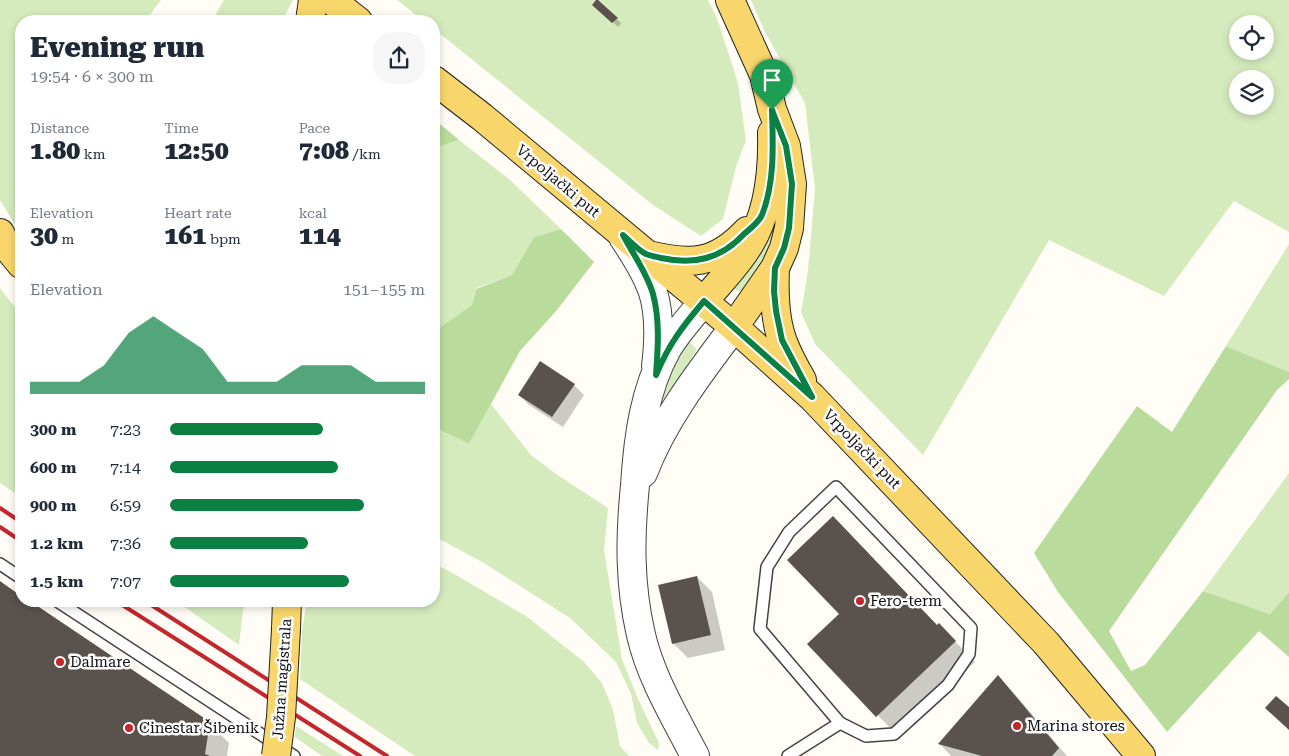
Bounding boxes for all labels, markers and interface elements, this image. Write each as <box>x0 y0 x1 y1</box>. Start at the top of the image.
map controls <box>1229 15 1274 115</box>
button: locate <box>1229 15 1274 60</box>
text: Evening run <box>30 31 204 64</box>
button: share <box>373 32 425 84</box>
pin <box>751 59 793 110</box>
icon: arrive <box>758 66 786 94</box>
text: 19:54 · 6 × 300 m <box>30 67 154 86</box>
button: layers <box>1229 70 1274 115</box>
text: Distance <box>30 120 89 136</box>
text: Time <box>164 120 199 136</box>
text: Pace <box>299 120 330 136</box>
text: 1.80 <box>30 136 80 165</box>
text: 12:50 <box>164 136 229 165</box>
text: 7:08 <box>299 136 349 165</box>
street label: Vrpoljački put <box>513 141 604 221</box>
text: km <box>80 146 106 162</box>
text: /km <box>349 146 381 162</box>
text: Elevation <box>30 205 93 221</box>
text: Heart rate <box>164 205 232 221</box>
text: kcal <box>299 205 327 221</box>
text: 30 <box>30 221 58 250</box>
text: 161 <box>164 221 206 250</box>
text: 114 <box>299 221 341 250</box>
text: m <box>58 231 74 247</box>
text: bpm <box>206 231 241 247</box>
text: Elevation <box>30 280 103 299</box>
text: 151–155 m <box>343 280 425 299</box>
street label: Vrpoljački put <box>820 406 905 493</box>
text: 300 m <box>30 420 76 439</box>
text: 7:23 <box>110 420 141 439</box>
text: 600 m <box>30 458 76 477</box>
text: 7:14 <box>110 458 141 477</box>
text: 900 m <box>30 496 76 515</box>
text: 6:59 <box>110 496 141 515</box>
text: 1.2 km <box>30 534 83 553</box>
text: 7:36 <box>110 534 141 553</box>
text: 1.5 km <box>30 572 83 591</box>
text: 7:07 <box>110 572 141 591</box>
place label: Fero-term <box>870 592 942 610</box>
marker: Fero-term <box>854 595 866 607</box>
street label: Južna magistrala <box>269 618 295 740</box>
place label: Dalmare <box>70 653 130 671</box>
marker: Dalmare <box>54 656 66 668</box>
place label: Marina stores <box>1027 717 1125 735</box>
place label: Cinestar Šibenik <box>139 719 260 737</box>
marker: Marina stores <box>1011 720 1023 732</box>
marker: Cinestar Šibenik <box>123 722 135 734</box>

